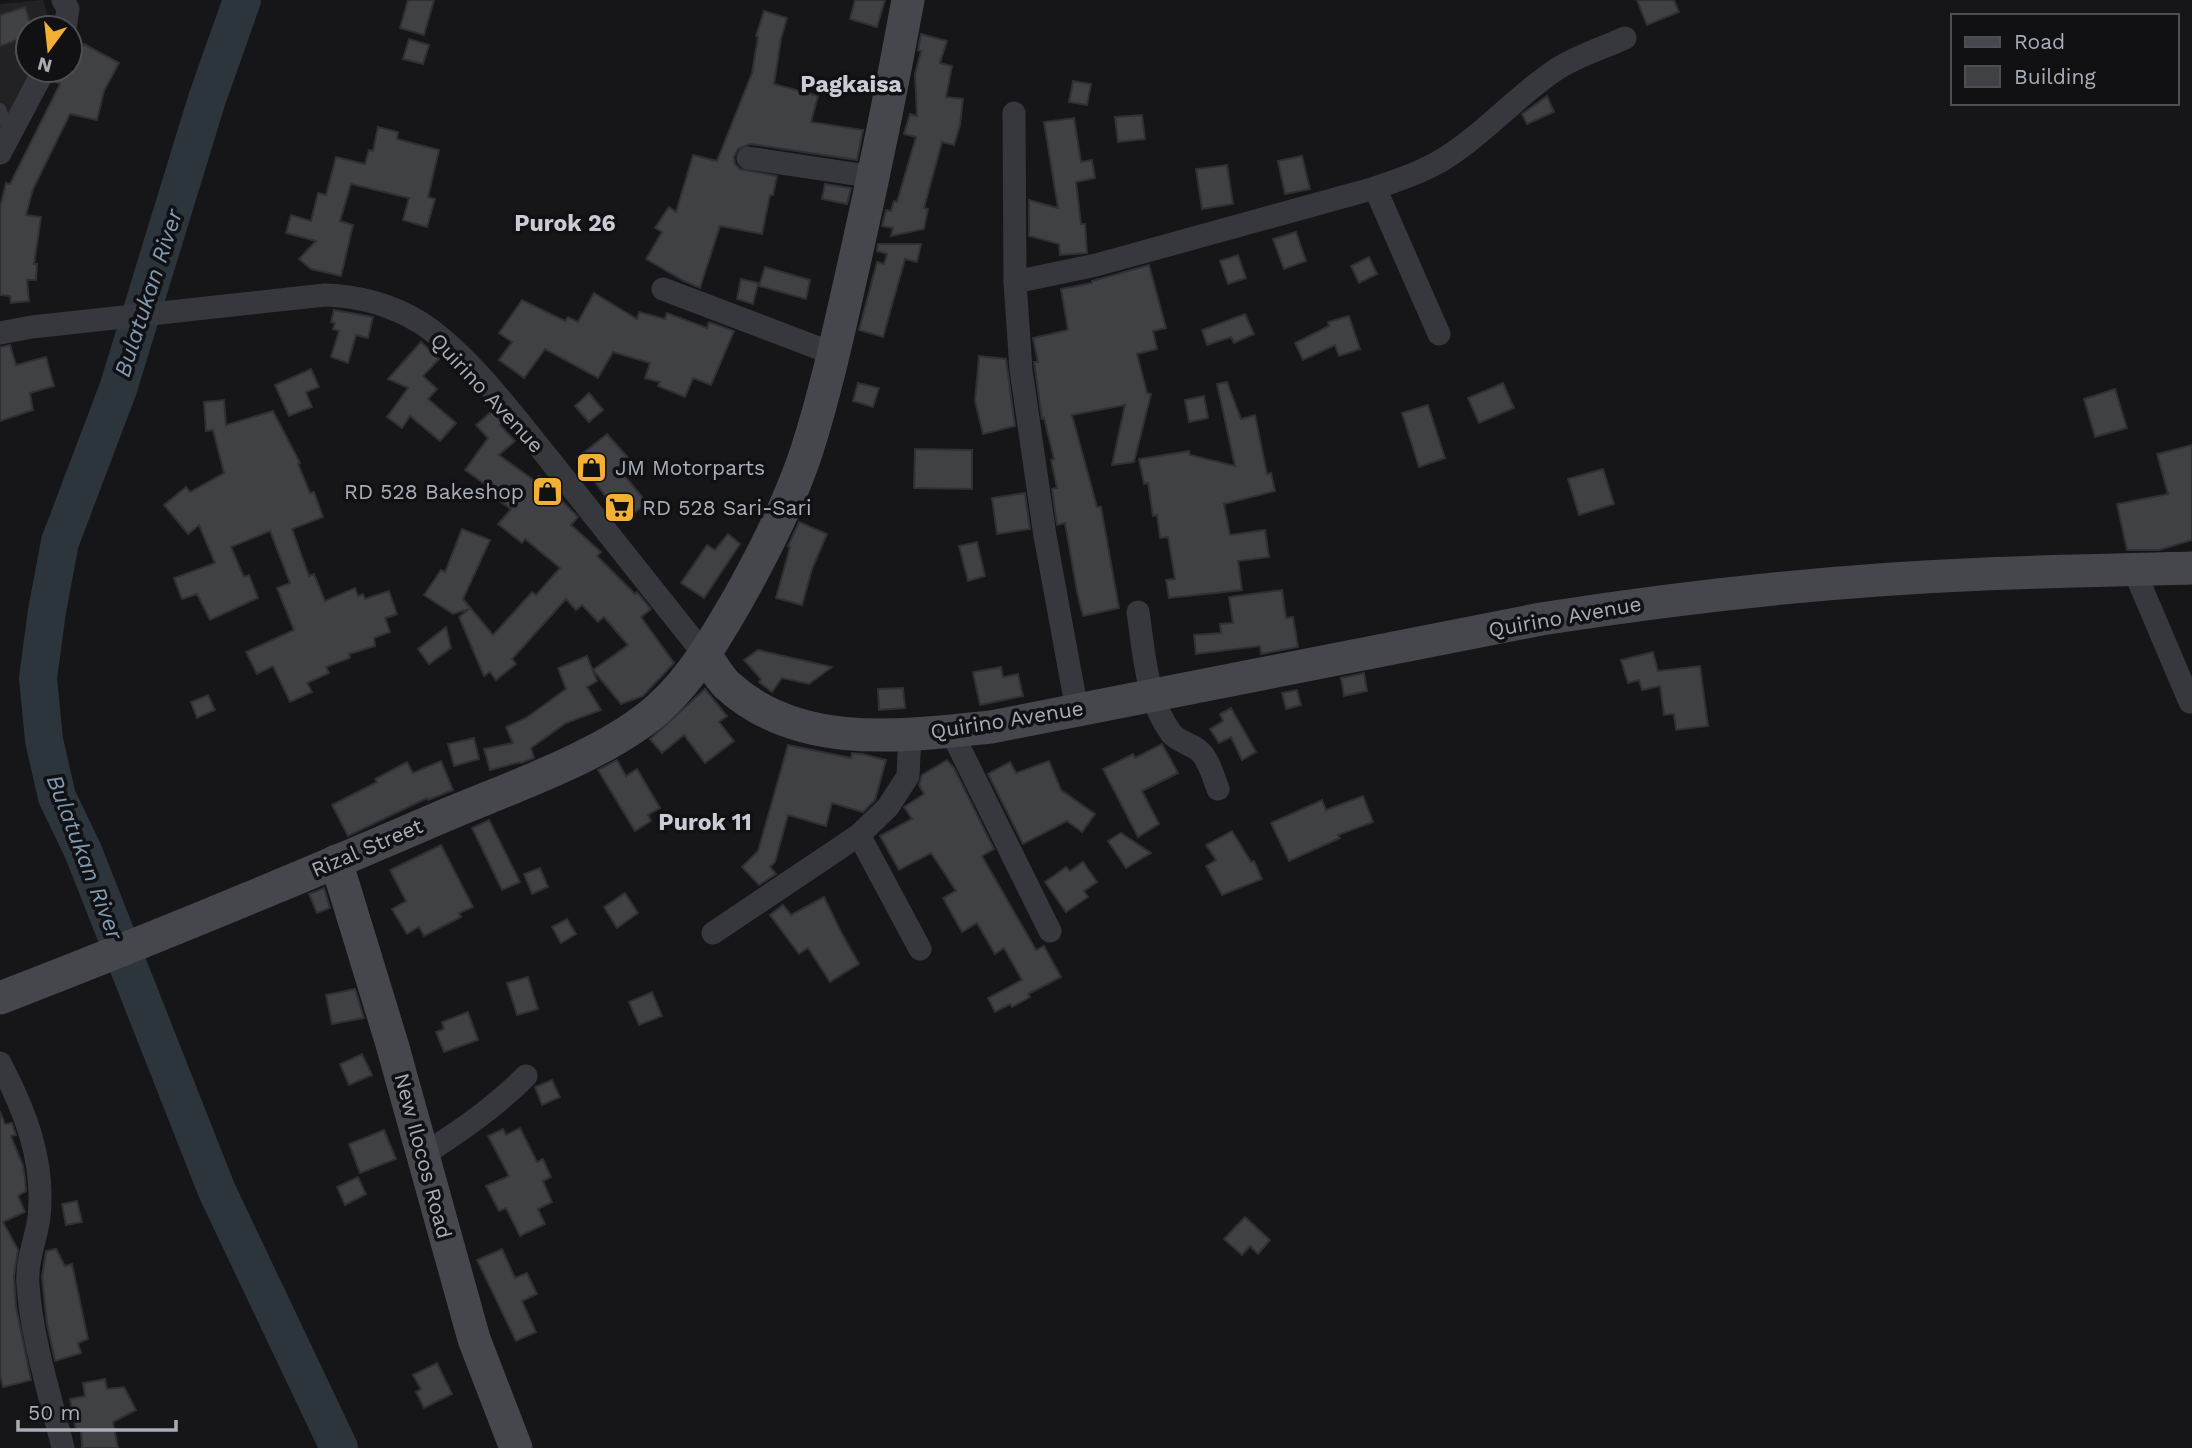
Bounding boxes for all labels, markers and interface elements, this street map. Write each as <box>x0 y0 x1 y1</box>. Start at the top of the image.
north arrow <box>14 14 84 84</box>
legend <box>1951 14 2178 105</box>
text: Road <box>2014 29 2065 54</box>
text: N <box>35 52 55 78</box>
text: Building <box>2014 64 2096 89</box>
district label: Pagkaisa <box>800 71 902 98</box>
water label: Bulatukan River <box>109 205 189 380</box>
district label: Purok 26 <box>514 210 616 237</box>
street label: Quirino Avenue <box>426 328 549 458</box>
shop icon: JM Motorparts <box>575 451 609 485</box>
place label: JM Motorparts <box>615 455 765 480</box>
shop icon: RD 528 Bakeshop <box>530 475 564 509</box>
place label: RD 528 Bakeshop <box>344 479 524 504</box>
supermarket icon: RD 528 Sari-Sari <box>602 491 636 525</box>
place label: RD 528 Sari-Sari <box>642 495 812 520</box>
street label: Quirino Avenue <box>1487 591 1643 642</box>
street label: Quirino Avenue <box>929 695 1085 744</box>
water label: Bulatukan River <box>41 771 129 944</box>
district label: Purok 11 <box>658 809 752 836</box>
street label: Rizal Street <box>307 813 426 882</box>
street label: New Ilocos Road <box>389 1070 458 1241</box>
scale bar <box>18 1388 175 1432</box>
text: 50 m <box>28 1400 80 1425</box>

